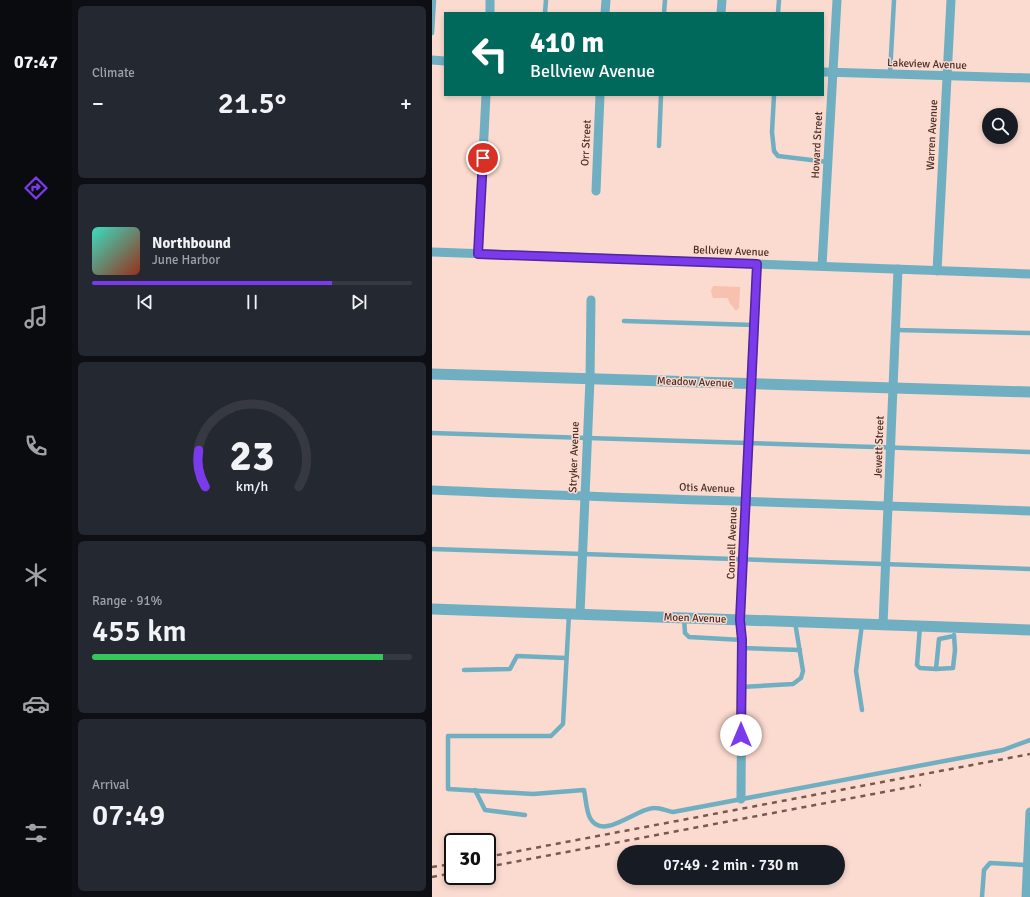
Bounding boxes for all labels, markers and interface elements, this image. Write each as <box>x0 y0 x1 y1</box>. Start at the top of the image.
text: 410 m <box>530 26 604 60</box>
icon: left <box>464 28 516 80</box>
text: 07:47 <box>14 51 58 73</box>
street label: Lakeview Avenue <box>887 56 967 72</box>
text: Bellview Avenue <box>530 60 655 82</box>
text: Climate <box>92 65 135 81</box>
text: 21.5° <box>218 85 286 122</box>
text: − <box>92 90 104 117</box>
text: + <box>400 90 412 117</box>
street label: Warren Avenue <box>924 99 940 171</box>
map controls <box>982 108 1018 144</box>
button: search <box>982 108 1018 144</box>
street label: Howard Street <box>809 111 825 179</box>
street label: Orr Street <box>578 119 594 167</box>
pin <box>466 141 500 175</box>
icon: arrive <box>472 147 494 169</box>
icon: directions <box>22 174 50 202</box>
text: Northbound <box>152 234 231 252</box>
street label: Bellview Avenue <box>693 243 769 259</box>
text: June Harbor <box>152 252 220 268</box>
icon: previous <box>134 291 156 313</box>
icon: pause <box>241 291 263 313</box>
icon: next <box>348 291 370 313</box>
icon: music <box>22 303 50 331</box>
street label: Meadow Avenue <box>657 374 733 390</box>
street label: Jewett Street <box>871 415 887 478</box>
street label: Stryker Avenue <box>566 421 582 493</box>
text: 23 <box>230 430 274 481</box>
icon: phone <box>22 432 50 460</box>
text: km/h <box>236 477 268 494</box>
street label: Otis Avenue <box>679 481 735 495</box>
street label: Connell Avenue <box>724 506 740 580</box>
icon: climate <box>22 561 50 589</box>
text: Range · 91% <box>92 593 162 609</box>
street label: Moen Avenue <box>663 610 727 626</box>
text: 455 km <box>92 613 187 650</box>
icon: car <box>22 690 50 718</box>
position arrow <box>720 714 762 756</box>
text: Arrival <box>92 777 129 793</box>
text: 07:49 <box>92 797 165 834</box>
icon: filters <box>22 819 50 847</box>
speed limit sign: 30 <box>444 833 496 885</box>
text: 07:49 · 2 min · 730 m <box>664 856 798 874</box>

